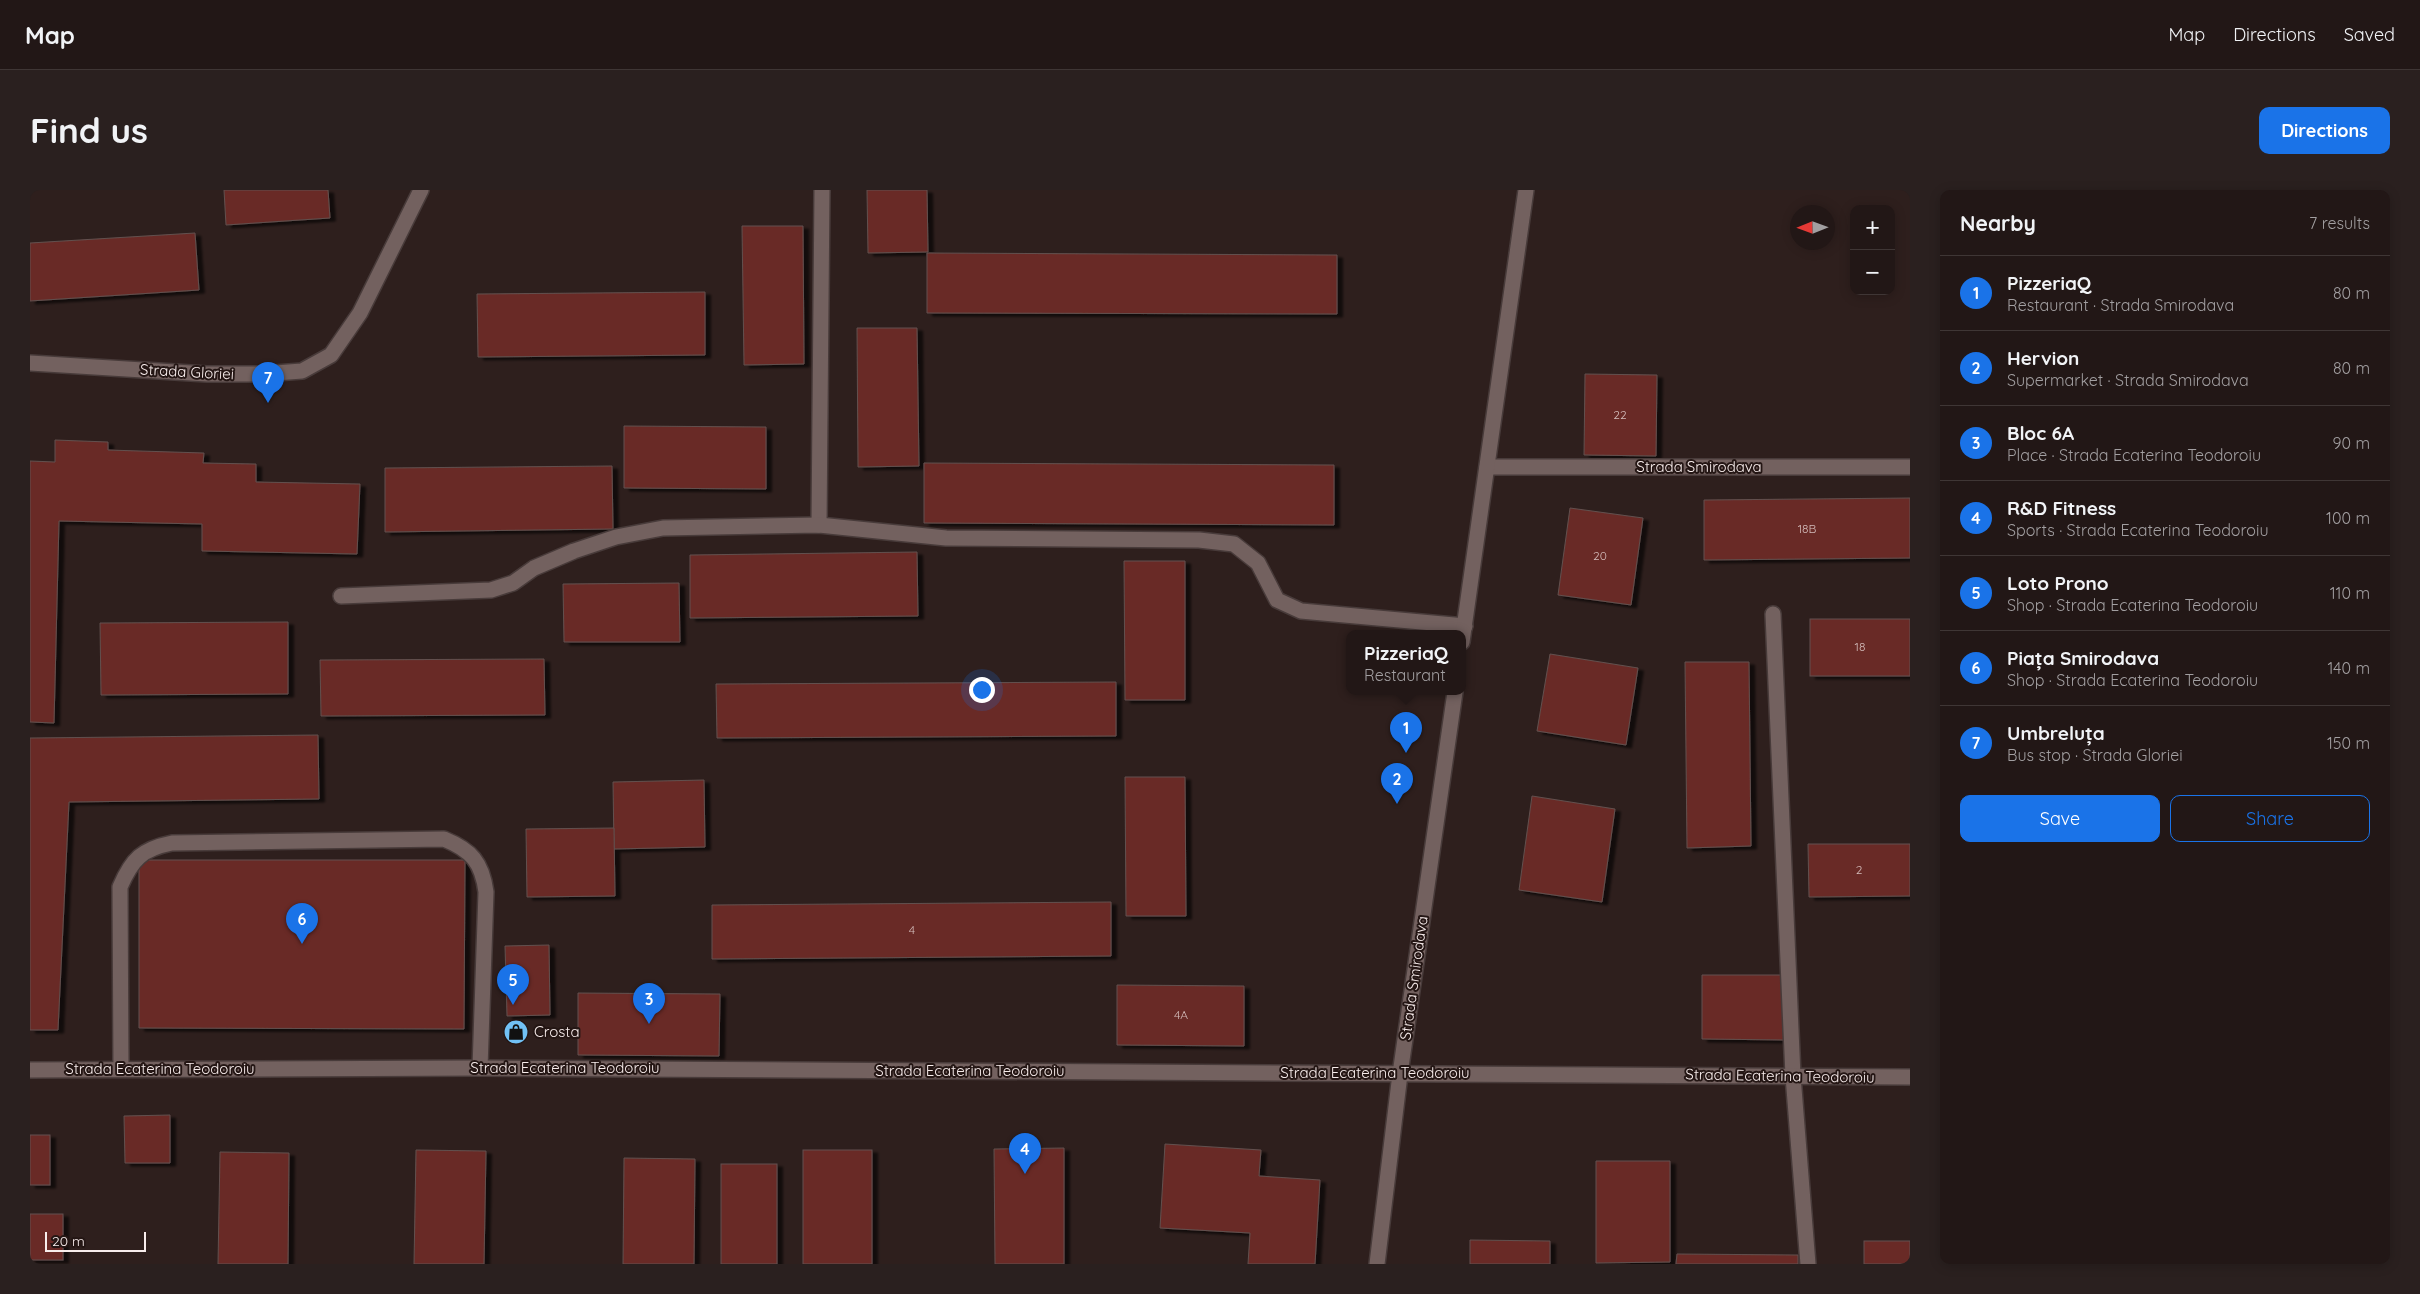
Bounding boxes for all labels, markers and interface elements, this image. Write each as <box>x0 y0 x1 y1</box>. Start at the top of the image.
text: Map <box>25 20 75 50</box>
text: Map <box>2168 23 2205 46</box>
text: Directions <box>2233 23 2316 46</box>
text: Saved <box>2344 23 2395 46</box>
button: Directions <box>2259 107 2390 154</box>
text: Find us <box>30 108 148 152</box>
north arrow <box>1790 205 1835 250</box>
map controls <box>1850 205 1895 295</box>
button: + <box>1850 205 1895 250</box>
text: Nearby <box>1960 210 2036 236</box>
text: 7 results <box>2309 213 2370 233</box>
button: − <box>1850 250 1895 295</box>
text: PizzeriaQ <box>2007 271 2091 295</box>
text: 1 <box>1973 283 1979 303</box>
text: 80 m <box>2333 283 2370 303</box>
text: Restaurant · Strada Smirodava <box>2007 295 2234 315</box>
text: Hervion <box>2007 346 2079 370</box>
text: 2 <box>1971 358 1981 378</box>
text: 80 m <box>2333 358 2370 378</box>
street label: Strada Gloriei <box>140 360 234 383</box>
pin: 7 <box>252 362 284 403</box>
text: Supermarket · Strada Smirodava <box>2007 370 2249 390</box>
house number: 22 <box>1613 407 1627 422</box>
text: Bloc 6A <box>2007 421 2074 445</box>
text: 3 <box>1972 433 1980 453</box>
text: 90 m <box>2333 433 2370 453</box>
text: Place · Strada Ecaterina Teodoroiu <box>2007 445 2261 465</box>
street label: Strada Smirodava <box>1636 457 1762 476</box>
text: R&D Fitness <box>2007 496 2116 520</box>
text: 4 <box>1971 508 1981 528</box>
text: 100 m <box>2326 508 2370 528</box>
text: Sports · Strada Ecaterina Teodoroiu <box>2007 520 2269 540</box>
house number: 18B <box>1798 521 1817 536</box>
house number: 20 <box>1593 548 1607 563</box>
text: Loto Prono <box>2007 571 2109 595</box>
text: 5 <box>1971 583 1981 603</box>
text: 110 m <box>2330 583 2370 603</box>
text: Shop · Strada Ecaterina Teodoroiu <box>2007 595 2258 615</box>
popup <box>1346 630 1466 695</box>
house number: 18 <box>1855 639 1865 654</box>
text: PizzeriaQ <box>1364 641 1448 665</box>
text: Piața Smirodava <box>2007 646 2159 670</box>
text: 6 <box>1972 658 1980 678</box>
text: 140 m <box>2327 658 2370 678</box>
text: Restaurant <box>1364 665 1446 685</box>
text: Shop · Strada Ecaterina Teodoroiu <box>2007 670 2258 690</box>
your location <box>969 677 995 703</box>
pin: 1 <box>1390 712 1422 753</box>
text: Umbreluța <box>2007 721 2105 745</box>
text: 7 <box>1972 733 1980 753</box>
text: 150 m <box>2327 733 2370 753</box>
text: Bus stop · Strada Gloriei <box>2007 745 2183 765</box>
pin: 2 <box>1381 763 1413 804</box>
button: Save <box>1960 795 2160 842</box>
button: Share <box>2170 795 2370 842</box>
house number: 2 <box>1856 862 1863 877</box>
pin: 6 <box>286 903 318 944</box>
street label: Strada Smirodava <box>1395 915 1432 1041</box>
house number: 4 <box>909 922 915 937</box>
pin: 5 <box>497 964 529 1005</box>
pin: 3 <box>633 983 665 1024</box>
house number: 4A <box>1174 1007 1188 1022</box>
shop icon: Crosta <box>503 1019 529 1045</box>
place label: Crosta <box>534 1022 580 1041</box>
street label: Strada Ecaterina Teodoroiu <box>470 1058 660 1077</box>
street label: Strada Ecaterina Teodoroiu <box>65 1059 255 1078</box>
street label: Strada Ecaterina Teodoroiu <box>875 1061 1065 1080</box>
street label: Strada Ecaterina Teodoroiu <box>1280 1063 1470 1082</box>
street label: Strada Ecaterina Teodoroiu <box>1685 1064 1875 1087</box>
pin: 4 <box>1009 1133 1041 1174</box>
scale bar <box>45 1229 146 1252</box>
text: 20 m <box>52 1232 85 1250</box>

